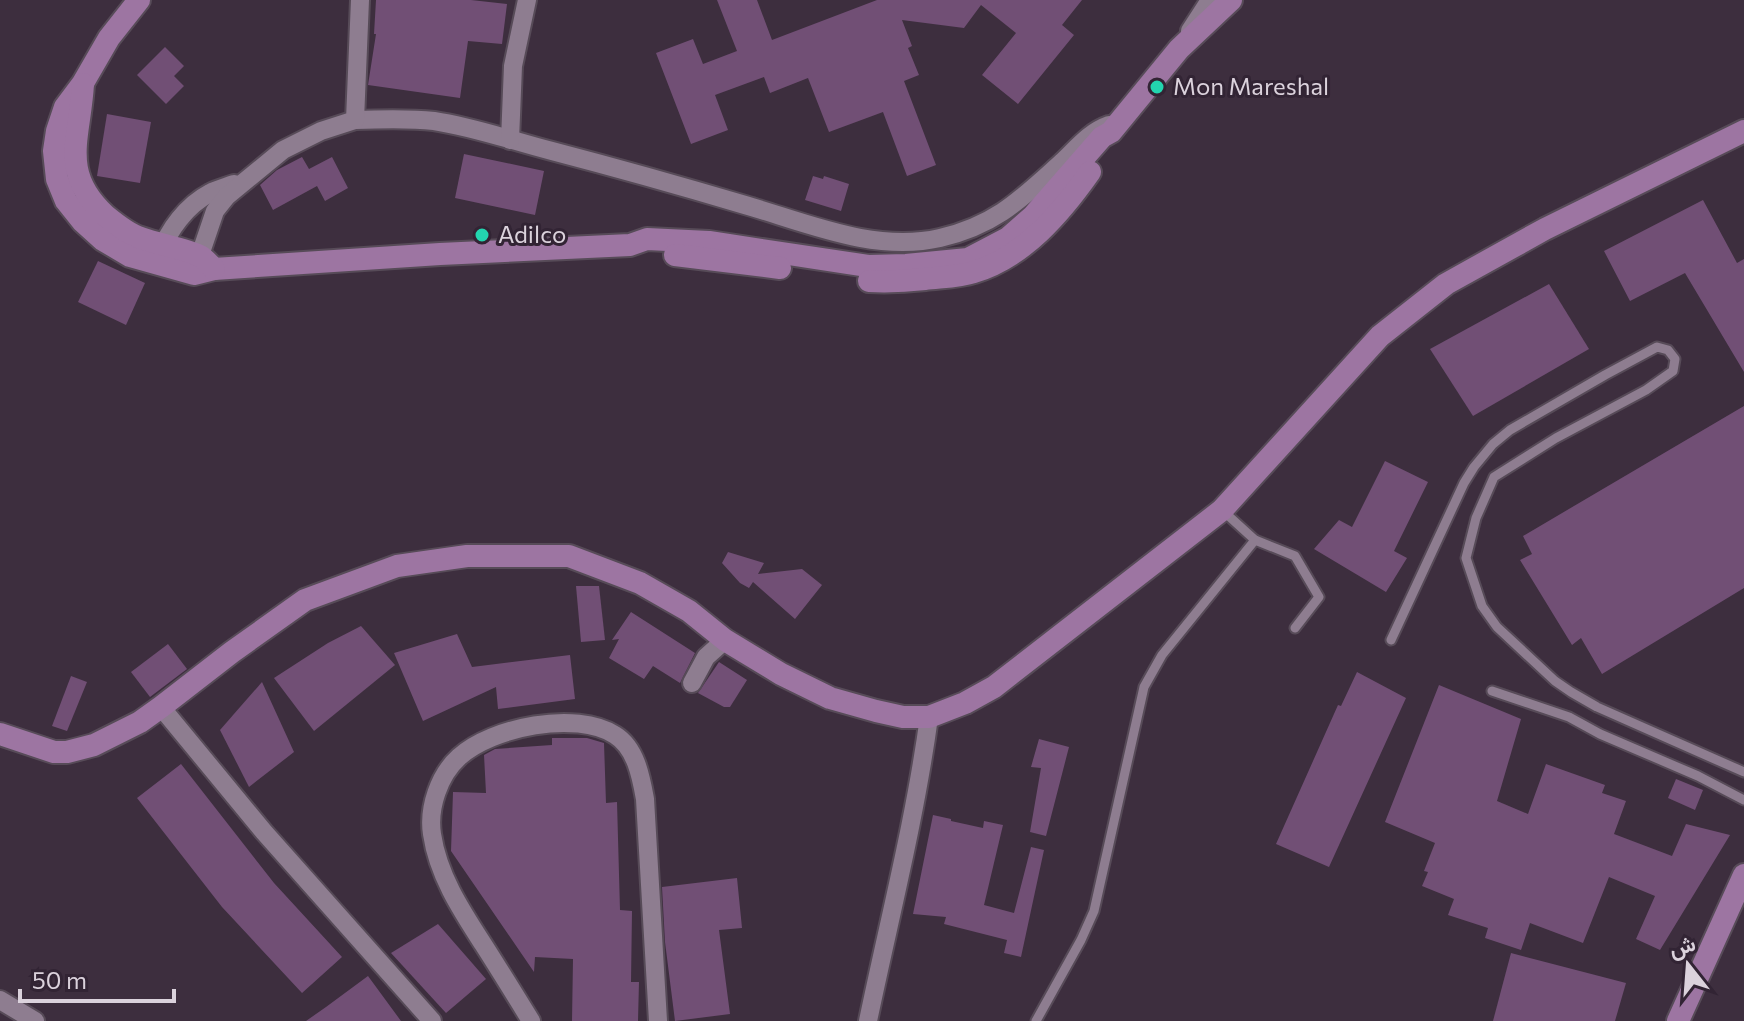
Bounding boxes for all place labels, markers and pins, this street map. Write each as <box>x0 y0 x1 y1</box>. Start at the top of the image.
place label: Mon Mareshal <box>1173 71 1329 100</box>
marker: Mon Mareshal <box>1148 78 1166 96</box>
place label: Adilco <box>498 219 566 248</box>
marker: Adilco <box>473 226 491 244</box>

